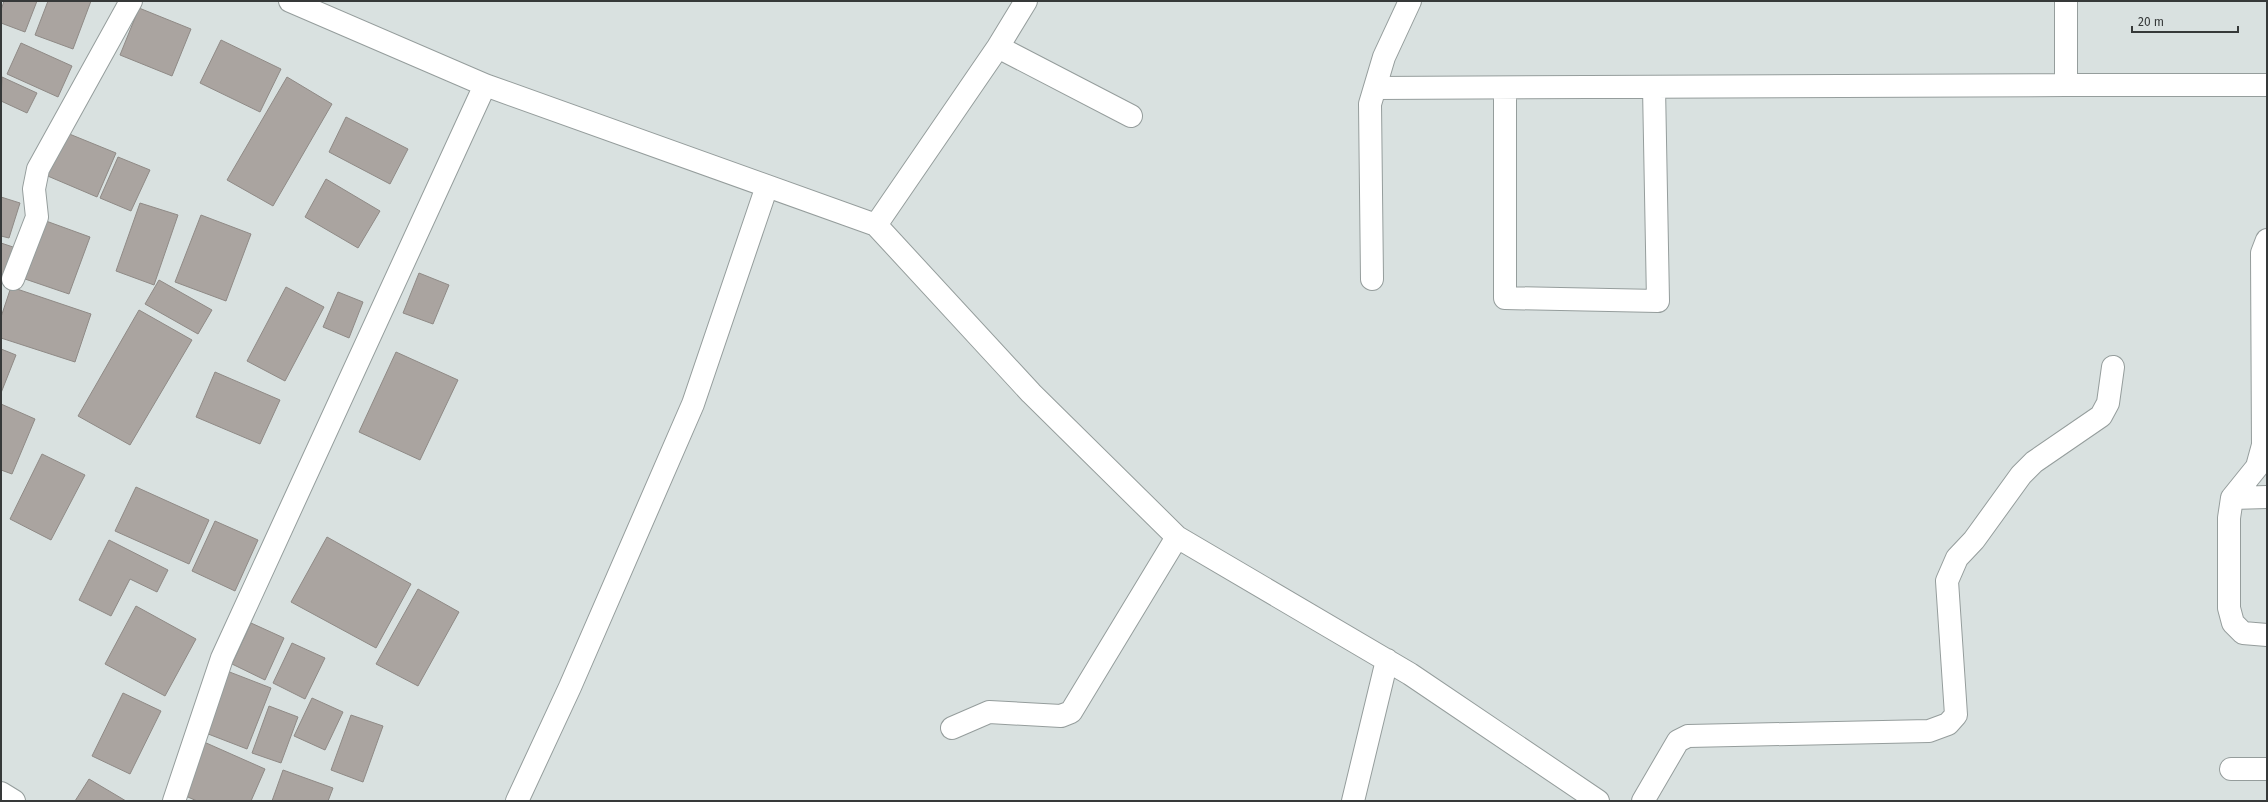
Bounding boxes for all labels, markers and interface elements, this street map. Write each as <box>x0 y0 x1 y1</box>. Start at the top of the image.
scale bar <box>2132 8 2238 34</box>
text: 20 m <box>2138 15 2164 29</box>

